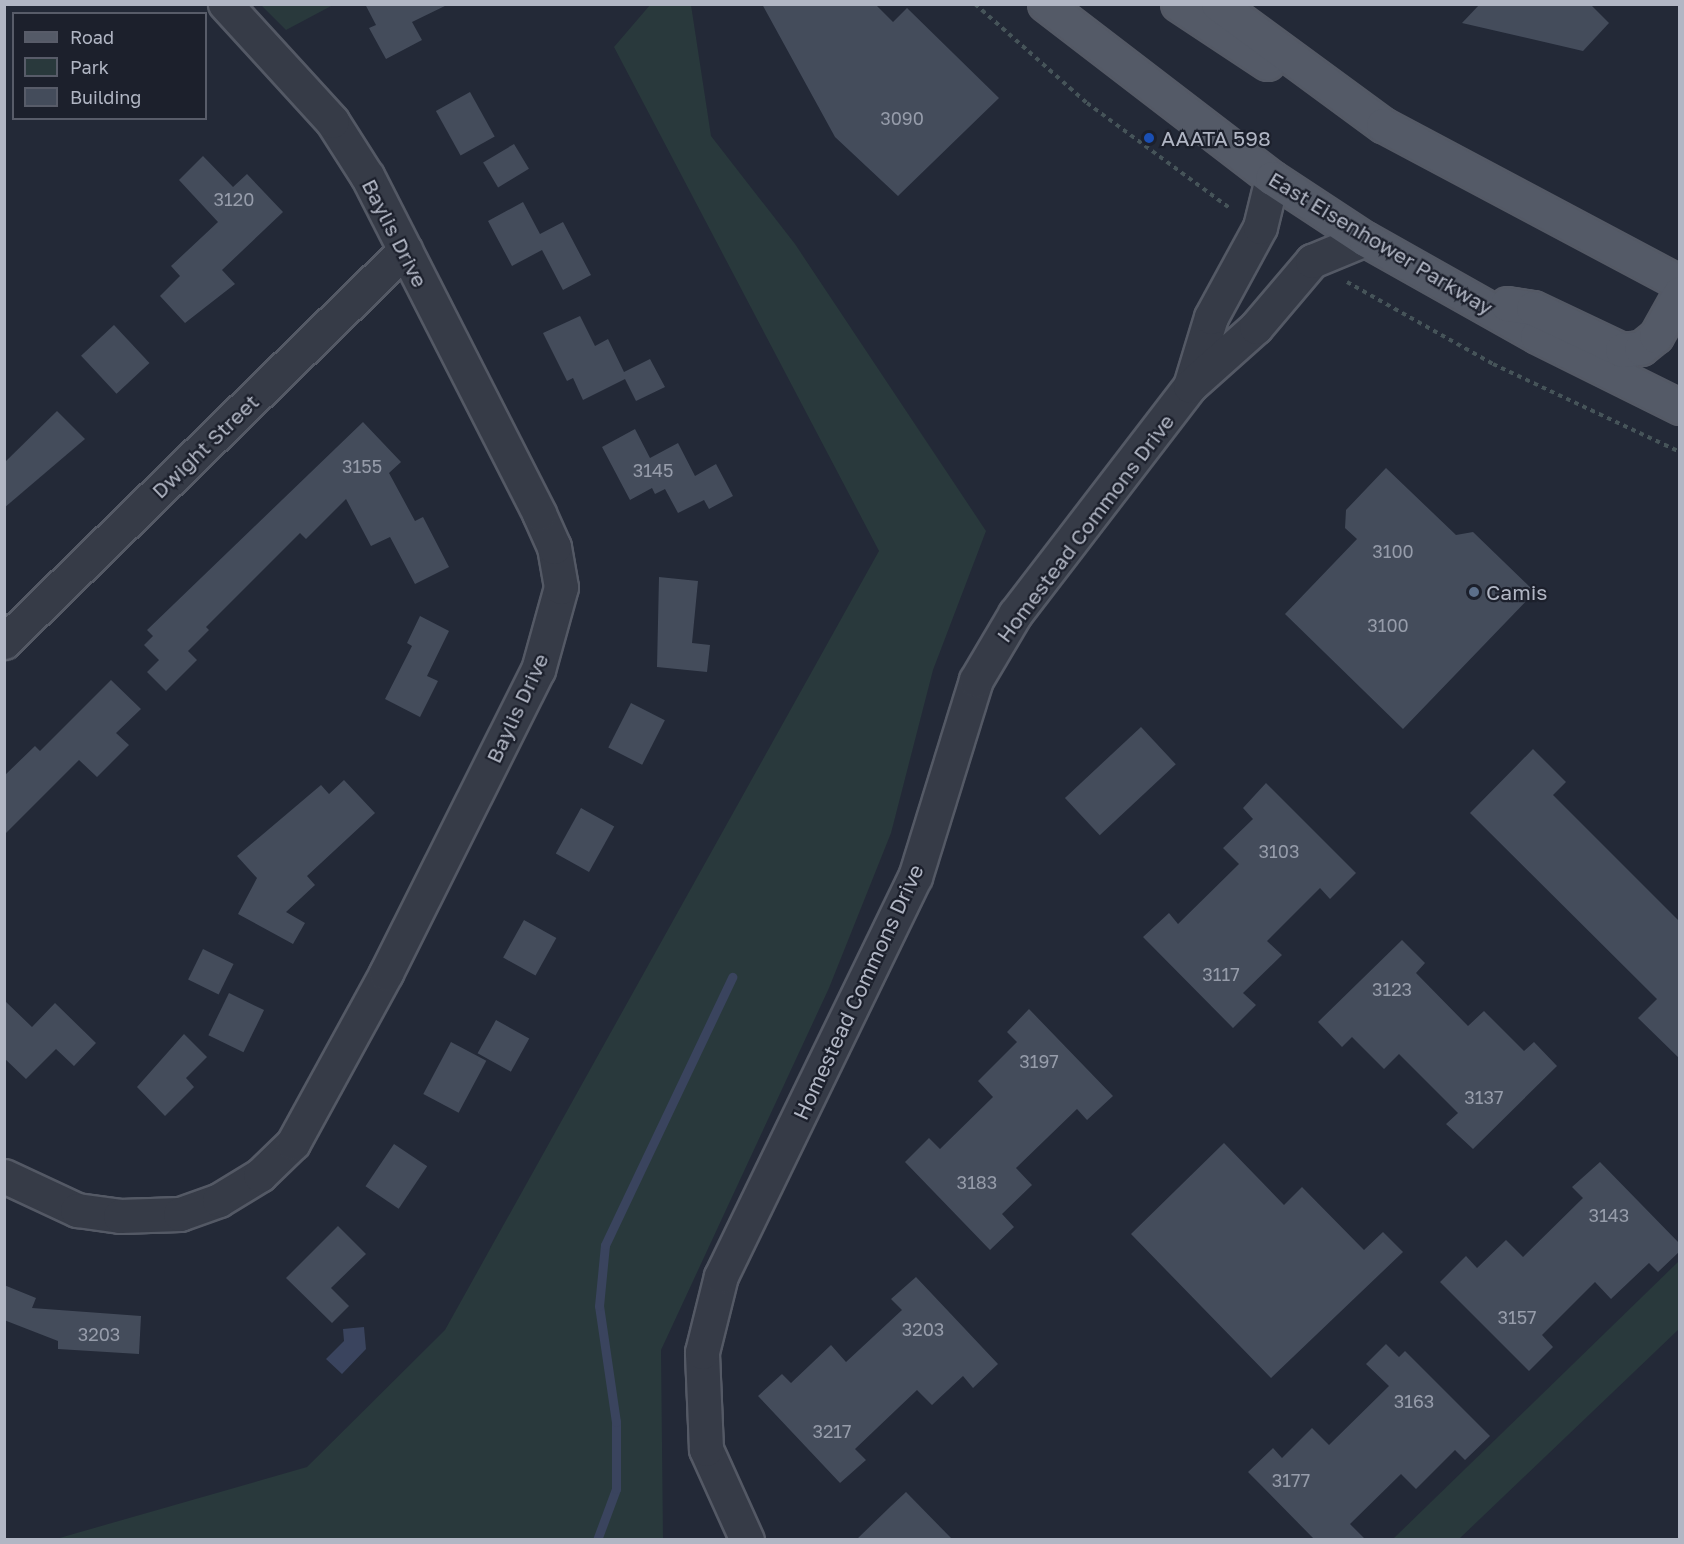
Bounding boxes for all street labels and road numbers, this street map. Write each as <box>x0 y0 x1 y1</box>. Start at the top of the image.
street label: East Eisenhower Parkway <box>1264 166 1498 320</box>
street label: Baylis Drive <box>357 175 433 291</box>
street label: Dwight Street <box>146 389 264 503</box>
street label: Homestead Commons Drive <box>991 409 1179 647</box>
street label: Baylis Drive <box>481 649 553 767</box>
street label: Homestead Commons Drive <box>788 860 928 1124</box>

